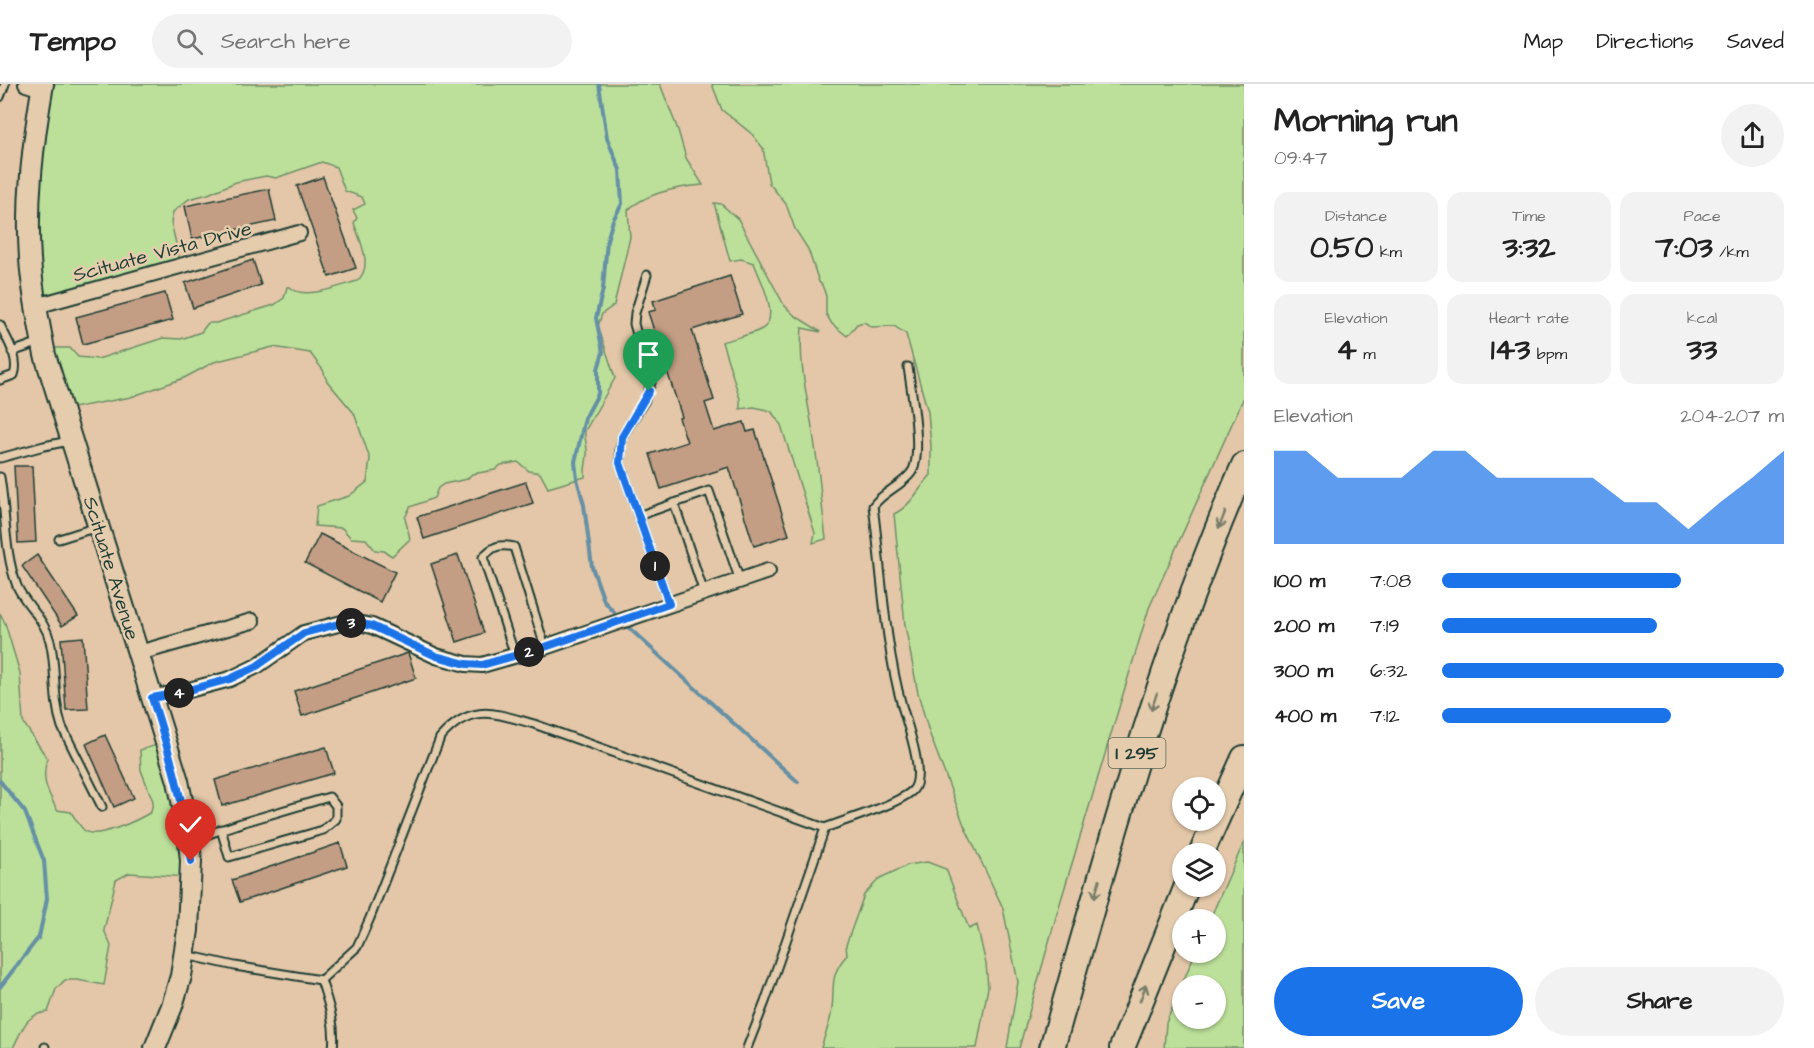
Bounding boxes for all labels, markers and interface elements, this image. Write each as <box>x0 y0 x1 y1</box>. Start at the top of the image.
search box <box>152 14 572 68</box>
text: Tempo <box>30 22 116 61</box>
icon: search <box>173 25 206 58</box>
text: Search here <box>221 26 351 57</box>
text: Map <box>1523 27 1563 56</box>
text: Directions <box>1596 27 1694 56</box>
text: Saved <box>1727 27 1784 56</box>
text: Morning run <box>1274 98 1458 144</box>
button: share <box>1721 104 1784 167</box>
text: 09:47 <box>1274 144 1327 172</box>
text: Distance <box>1325 205 1387 227</box>
text: Time <box>1512 205 1546 227</box>
text: Pace <box>1683 205 1721 227</box>
street label: Scituate Vista Drive <box>70 215 255 289</box>
text: 0.50 <box>1310 227 1373 269</box>
text: 3:32 <box>1503 227 1555 269</box>
text: 7:03 <box>1655 227 1713 269</box>
text: km <box>1373 241 1402 263</box>
text: /km <box>1713 241 1749 263</box>
text: Elevation <box>1325 307 1387 329</box>
text: Heart rate <box>1489 307 1569 329</box>
text: kcal <box>1687 307 1717 329</box>
pin <box>623 329 674 391</box>
text: 4 <box>1336 329 1357 371</box>
text: 143 <box>1491 329 1530 371</box>
text: 33 <box>1687 329 1717 371</box>
icon: arrive <box>632 338 665 371</box>
text: m <box>1357 343 1376 365</box>
text: bpm <box>1530 343 1567 365</box>
text: Elevation <box>1274 402 1353 430</box>
text: 204–207 m <box>1680 402 1784 430</box>
street label: Scituate Avenue <box>76 493 146 644</box>
one-way arrow <box>1216 510 1227 528</box>
pin: 1 <box>640 551 670 581</box>
text: 1 <box>654 555 656 577</box>
text: 100 m <box>1274 567 1325 595</box>
text: 7:08 <box>1370 567 1411 595</box>
pin: 3 <box>336 608 366 638</box>
text: 3 <box>347 612 355 634</box>
text: 200 m <box>1274 612 1334 640</box>
text: 7:19 <box>1370 612 1400 640</box>
pin: 2 <box>514 637 544 667</box>
text: 2 <box>524 641 534 663</box>
text: 300 m <box>1274 657 1333 685</box>
text: 6:32 <box>1370 657 1408 685</box>
pin: 4 <box>164 678 194 708</box>
text: 4 <box>174 682 184 704</box>
one-way arrow <box>1147 692 1158 711</box>
text: 400 m <box>1274 702 1336 730</box>
text: 7:12 <box>1370 702 1400 730</box>
road number: I 295 <box>1108 738 1166 768</box>
map controls <box>1172 777 1226 1029</box>
button: locate <box>1172 777 1226 831</box>
pin <box>165 799 216 861</box>
icon: check <box>174 808 207 841</box>
button: layers <box>1172 843 1226 897</box>
one-way arrow <box>1091 879 1103 898</box>
button: + <box>1172 909 1226 963</box>
button: Save <box>1274 967 1523 1036</box>
button: Share <box>1535 967 1784 1036</box>
button: − <box>1172 975 1226 1029</box>
one-way arrow <box>1138 984 1149 1003</box>

